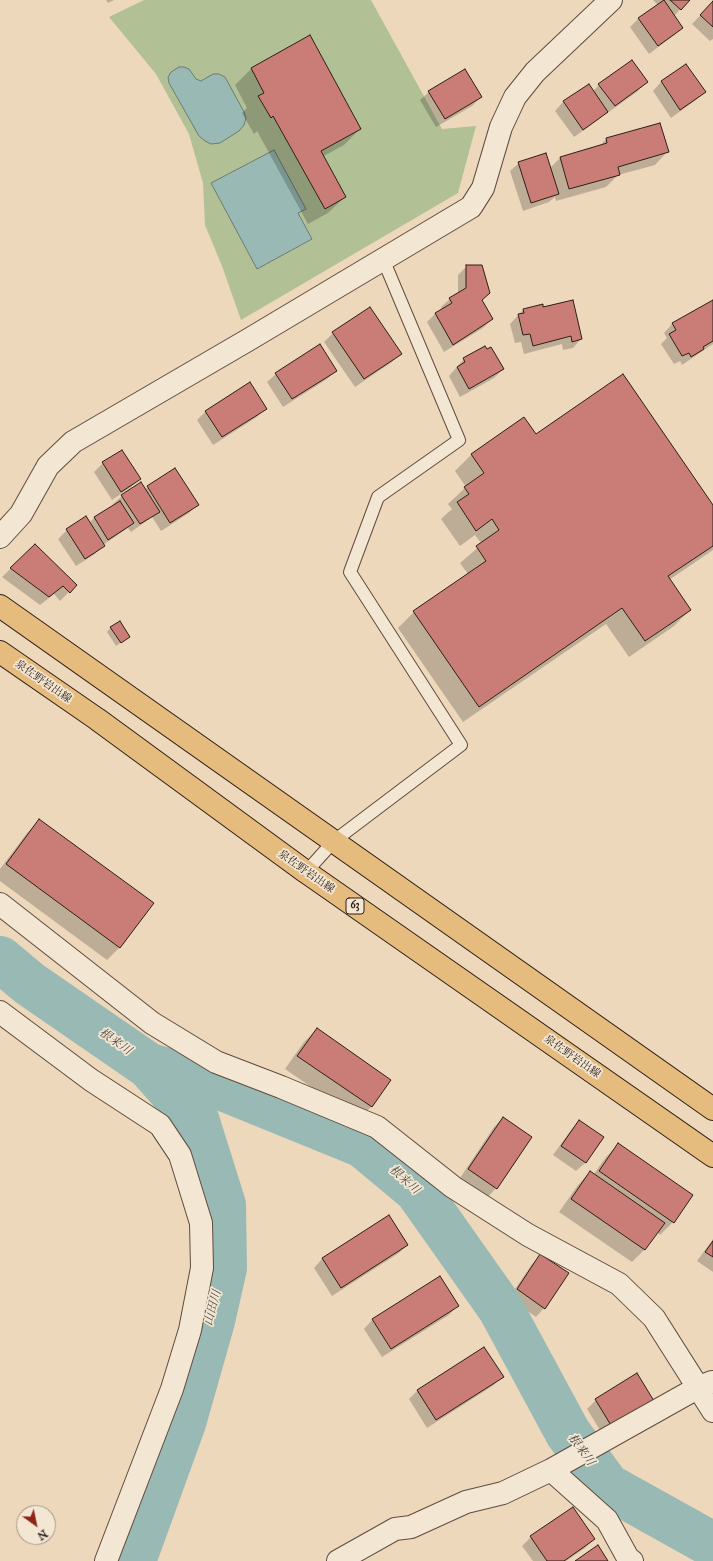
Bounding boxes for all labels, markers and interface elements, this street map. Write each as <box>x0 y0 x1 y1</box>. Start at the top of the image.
street label: 泉佐野岩出線 <box>12 658 74 706</box>
street label: 泉佐野岩出線 <box>275 848 337 896</box>
road number: 63 <box>346 898 364 914</box>
water label: 根来川 <box>96 1026 134 1058</box>
street label: 泉佐野岩出線 <box>541 1033 603 1081</box>
water label: 根来川 <box>386 1163 422 1197</box>
water label: 山田川 <box>201 1289 225 1327</box>
water label: 根来川 <box>565 1431 597 1469</box>
north arrow <box>16 1505 56 1545</box>
text: N <box>35 1527 50 1543</box>

